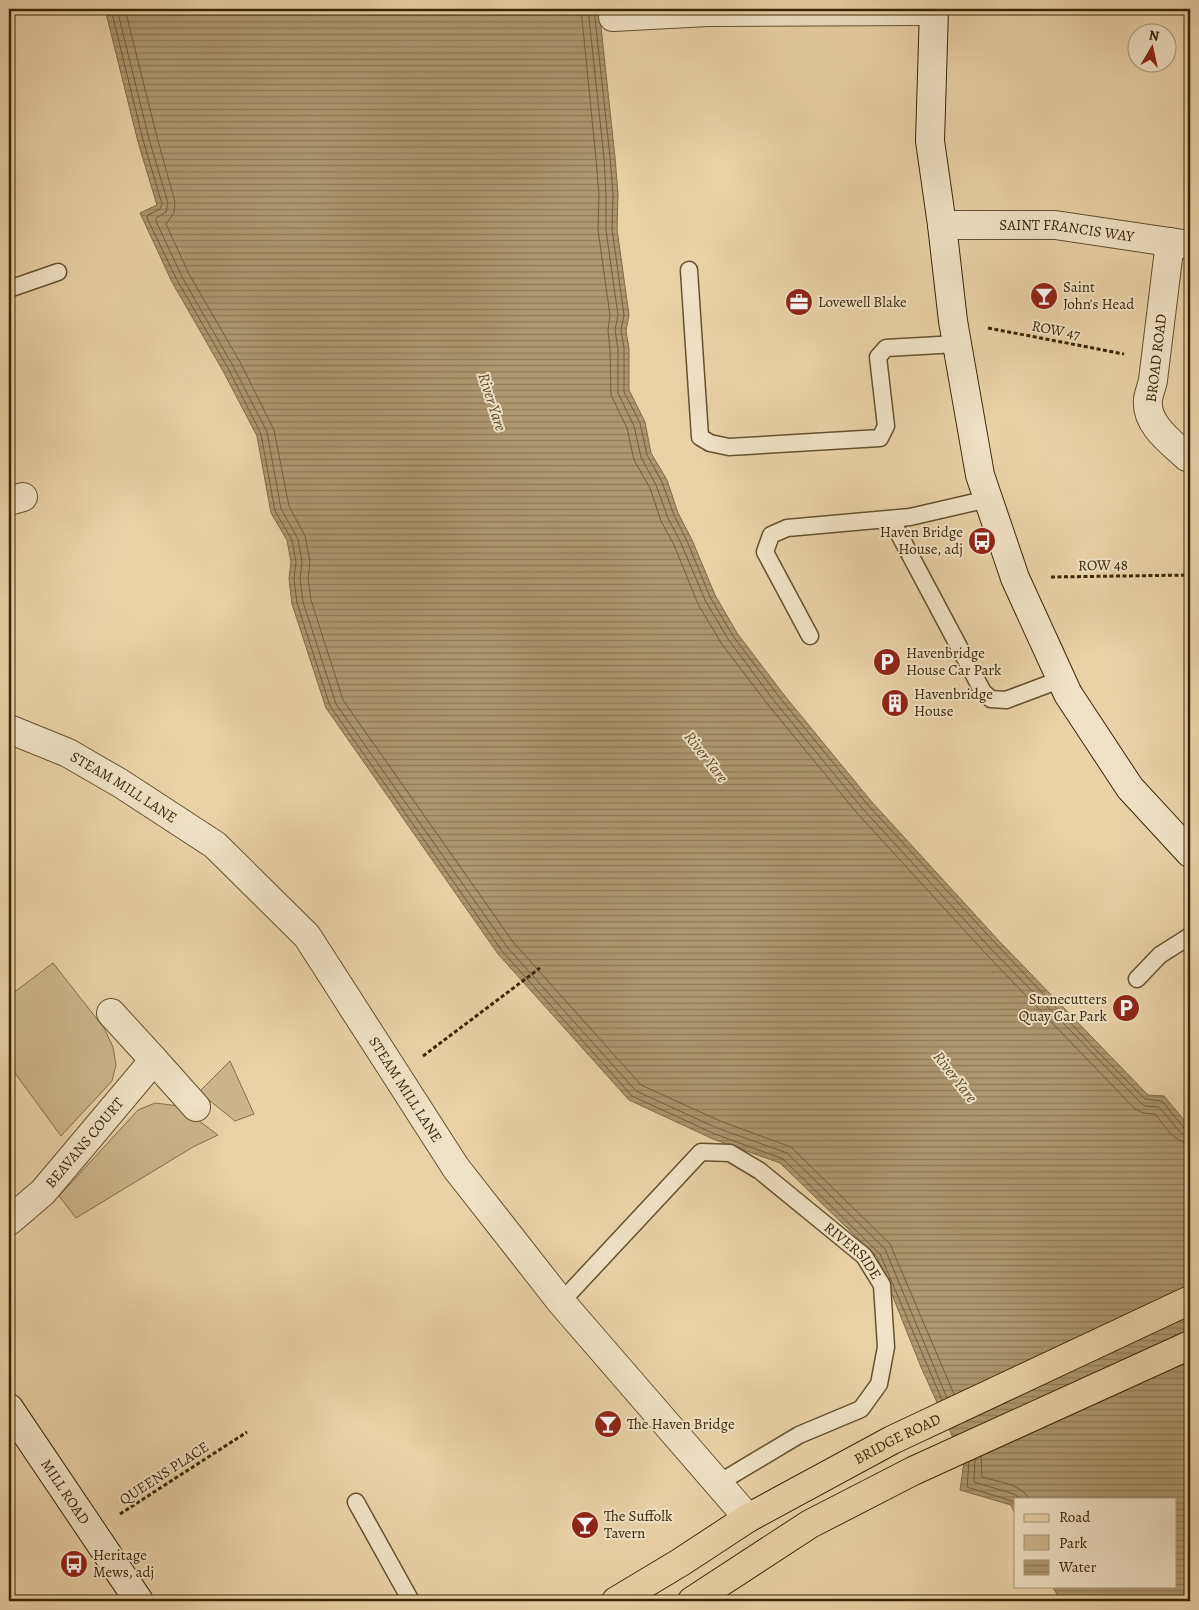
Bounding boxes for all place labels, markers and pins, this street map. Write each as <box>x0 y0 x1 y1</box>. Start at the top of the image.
place label: Saint John's Head <box>1063 277 1135 314</box>
bar icon: Saint John's Head <box>1029 281 1059 311</box>
office icon: Lovewell Blake <box>784 287 814 317</box>
place label: Lovewell Blake <box>818 292 907 312</box>
place label: Haven Bridge House, adj <box>880 522 963 559</box>
bus stop icon: Haven Bridge House, adj <box>967 526 997 556</box>
place label: Havenbridge House Car Park <box>906 643 1002 680</box>
parking icon: Havenbridge House Car Park <box>872 647 902 677</box>
place label: Havenbridge House <box>914 684 993 721</box>
building icon: Havenbridge House <box>880 688 910 718</box>
place label: Stonecutters Quay Car Park <box>1019 989 1108 1026</box>
parking icon: Stonecutters Quay Car Park <box>1111 993 1141 1023</box>
bar icon: The Haven Bridge <box>593 1409 623 1439</box>
place label: The Haven Bridge <box>627 1414 735 1434</box>
place label: The Suffolk Tavern <box>604 1506 673 1543</box>
bar icon: The Suffolk Tavern <box>570 1510 600 1540</box>
place label: Heritage Mews, adj <box>93 1545 154 1582</box>
bus stop icon: Heritage Mews, adj <box>59 1549 89 1579</box>

